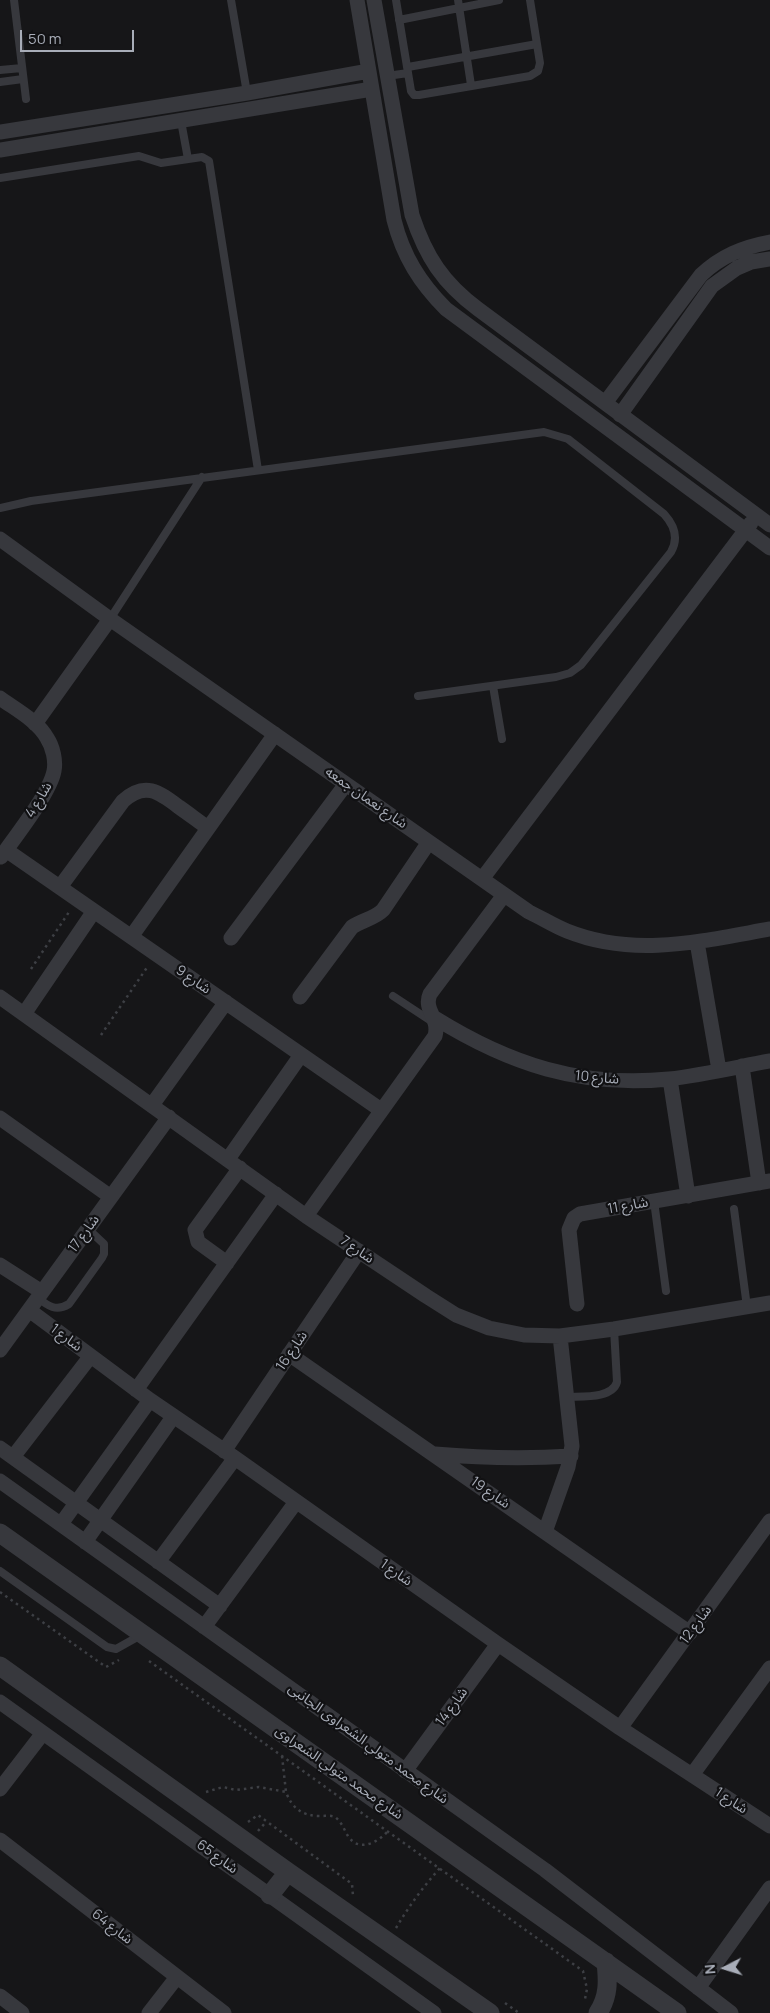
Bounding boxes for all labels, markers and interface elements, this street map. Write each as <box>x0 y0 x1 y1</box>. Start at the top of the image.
scale bar <box>22 20 136 52</box>
text: 50 m <box>28 28 62 49</box>
street label: شارع نعمان جمعه <box>322 764 410 832</box>
street label: شارع 4 <box>22 779 56 821</box>
street label: شارع 9 <box>172 962 214 998</box>
street label: شارع 10 <box>574 1068 620 1088</box>
street label: شارع 11 <box>606 1194 650 1218</box>
street label: شارع 17 <box>65 1212 103 1256</box>
street label: شارع 7 <box>337 1233 377 1267</box>
street label: شارع 1 <box>47 1321 85 1355</box>
street label: شارع 16 <box>273 1328 311 1374</box>
street label: شارع 19 <box>467 1473 513 1513</box>
street label: شارع 1 <box>377 1556 415 1590</box>
street label: شارع 12 <box>676 1602 716 1648</box>
street label: شارع محمد متولي الشعراوى الجانبى <box>285 1680 451 1808</box>
street label: شارع 14 <box>432 1684 472 1730</box>
street label: شارع محمد متولي الشعراوى <box>272 1722 406 1824</box>
street label: شارع 1 <box>712 1784 750 1818</box>
street label: شارع 65 <box>193 1836 241 1878</box>
street label: شارع 64 <box>88 1906 136 1948</box>
north arrow <box>700 1943 750 1993</box>
text: N <box>700 1964 719 1975</box>

